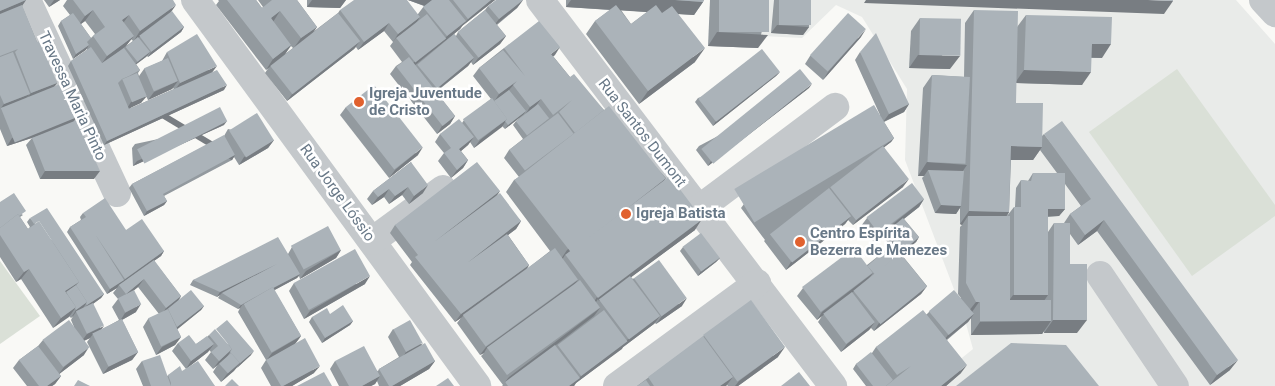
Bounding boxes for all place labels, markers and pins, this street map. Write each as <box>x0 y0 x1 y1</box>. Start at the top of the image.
place label: Igreja Juventude de Cristo <box>369 84 482 119</box>
marker: Igreja Juventude de Cristo <box>353 96 365 108</box>
place label: Igreja Batista <box>636 205 726 223</box>
marker: Igreja Batista <box>620 208 632 220</box>
place label: Centro Espírita Bezerra de Menezes <box>810 224 947 259</box>
marker: Centro Espírita Bezerra de Menezes <box>794 236 806 248</box>

